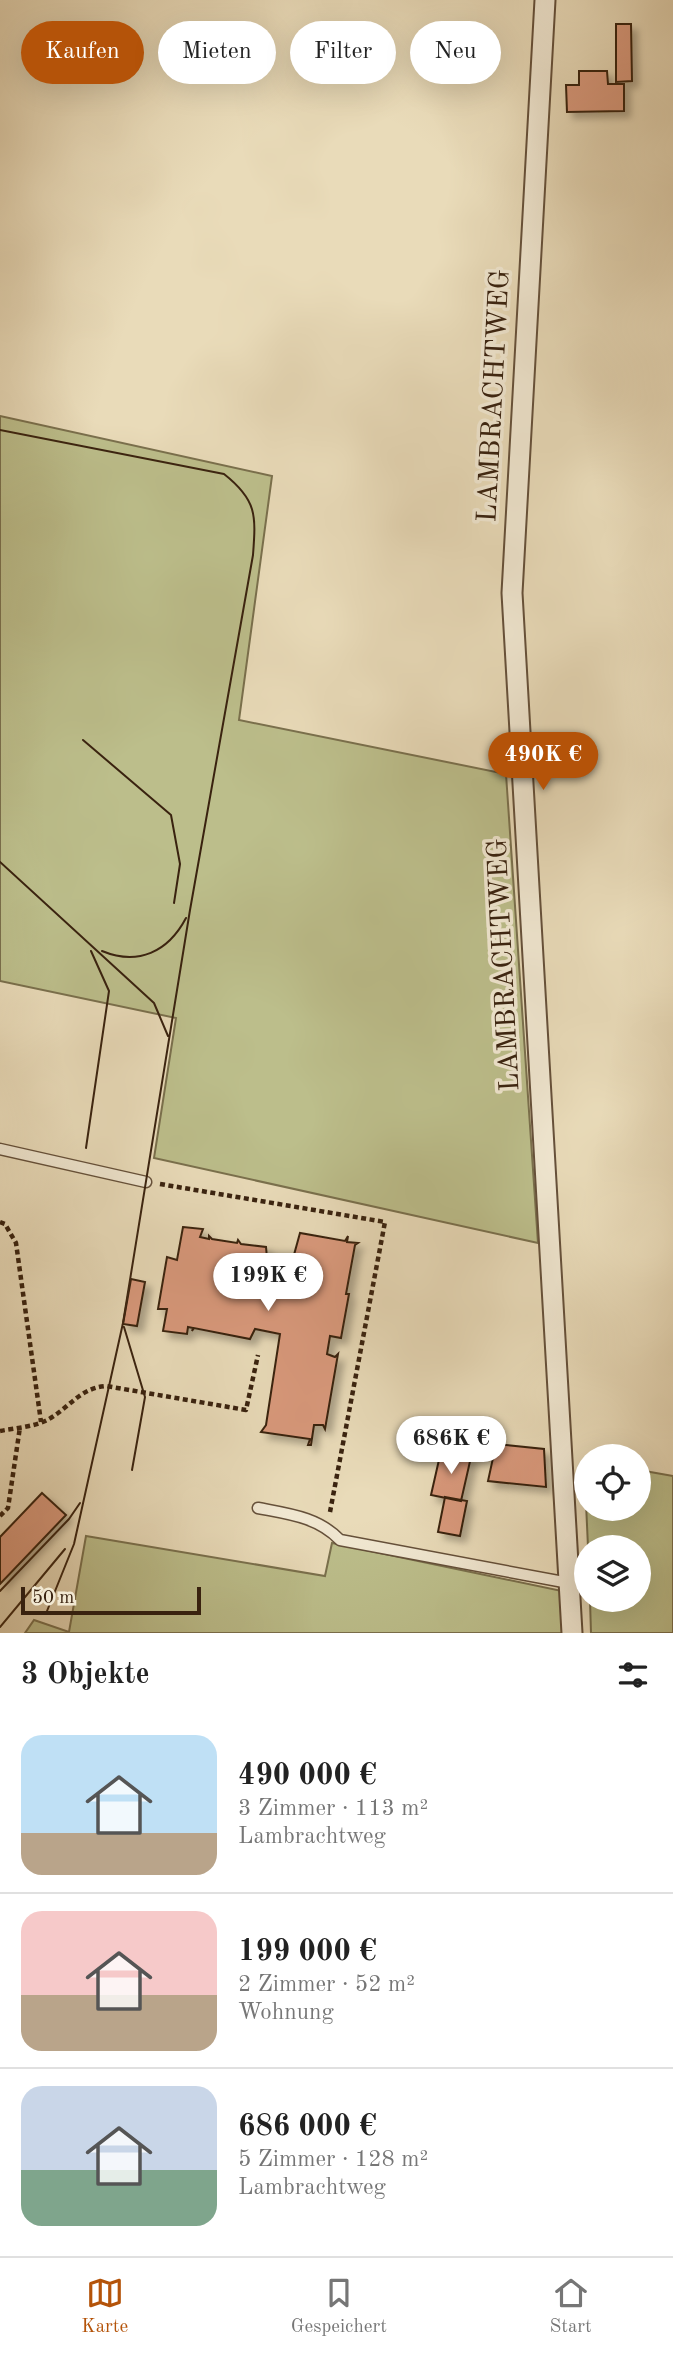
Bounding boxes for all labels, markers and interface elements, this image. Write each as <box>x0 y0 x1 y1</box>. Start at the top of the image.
chip: Kaufen <box>21 21 144 84</box>
chip: Mieten <box>158 21 276 84</box>
chip: Filter <box>290 21 396 84</box>
chip: Neu <box>410 21 501 84</box>
street label: LAMBRACHTWEG <box>474 269 516 523</box>
pin: 490K € <box>486 732 600 792</box>
text: 490K € <box>504 743 582 766</box>
street label: LAMBRACHTWEG <box>484 838 526 1092</box>
pin: 199K € <box>211 1254 325 1313</box>
text: 199K € <box>229 1264 307 1287</box>
pin: 686K € <box>394 1416 508 1476</box>
text: 686K € <box>412 1427 490 1450</box>
map controls <box>574 1444 651 1612</box>
button: locate <box>574 1444 651 1521</box>
button: layers <box>574 1535 651 1612</box>
scale bar <box>21 1584 201 1616</box>
text: 50 m <box>32 1589 74 1608</box>
icon: filters <box>614 1656 652 1694</box>
text: 3 Objekte <box>21 1660 150 1690</box>
text: 490 000 € <box>238 1761 377 1791</box>
icon: home <box>77 1763 161 1847</box>
text: 3 Zimmer · 113 m² <box>238 1797 428 1820</box>
text: Lambrachtweg <box>238 1825 386 1848</box>
text: 199 000 € <box>238 1937 377 1967</box>
icon: home <box>77 1939 161 2023</box>
text: 2 Zimmer · 52 m² <box>238 1973 415 1996</box>
text: Wohnung <box>238 2001 334 2024</box>
text: 686 000 € <box>238 2112 377 2142</box>
icon: home <box>77 2114 161 2198</box>
text: 5 Zimmer · 128 m² <box>238 2148 428 2171</box>
text: Lambrachtweg <box>238 2176 386 2199</box>
tab: Karte <box>81 2274 128 2339</box>
tab: Gespeichert <box>291 2274 387 2339</box>
tab: Start <box>549 2274 592 2339</box>

